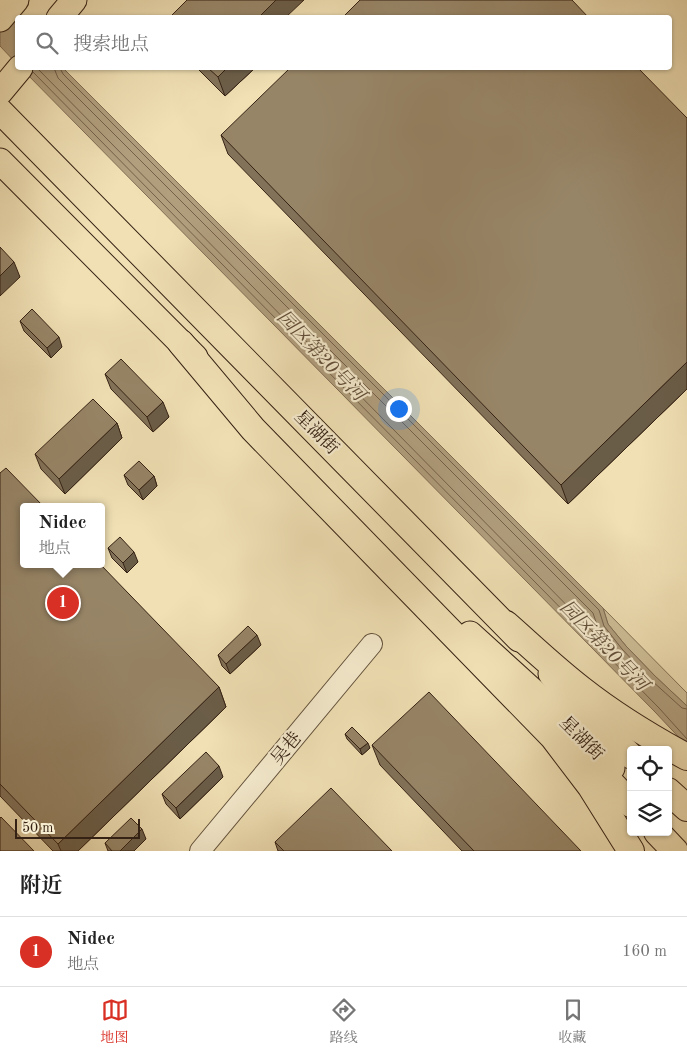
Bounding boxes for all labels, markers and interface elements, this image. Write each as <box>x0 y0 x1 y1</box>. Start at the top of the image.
search box <box>15 15 672 70</box>
icon: search <box>33 29 61 57</box>
text: 搜索地点 <box>73 36 149 55</box>
water label: 园区第20号河 <box>273 307 371 408</box>
your location <box>386 396 412 422</box>
street label: 星湖街 <box>291 406 343 458</box>
popup <box>20 503 105 568</box>
text: Nidec <box>38 514 87 533</box>
text: 地点 <box>38 541 70 557</box>
pin: 1 <box>47 584 79 622</box>
water label: 园区第20号河 <box>556 597 654 698</box>
street label: 星湖街 <box>556 712 608 764</box>
street label: 吴巷 <box>267 728 305 768</box>
map controls <box>627 746 672 836</box>
button: locate <box>627 746 672 791</box>
button: layers <box>627 791 672 836</box>
scale bar <box>15 816 140 839</box>
text: 50 m <box>22 821 53 835</box>
text: 附近 <box>20 876 62 897</box>
text: Nidec <box>67 930 115 949</box>
text: 1 <box>31 944 41 960</box>
text: 160 m <box>622 944 667 960</box>
text: 地点 <box>67 957 99 973</box>
tab: 地图 <box>101 996 129 1047</box>
tab: 路线 <box>330 996 358 1047</box>
tab: 收藏 <box>559 996 587 1047</box>

